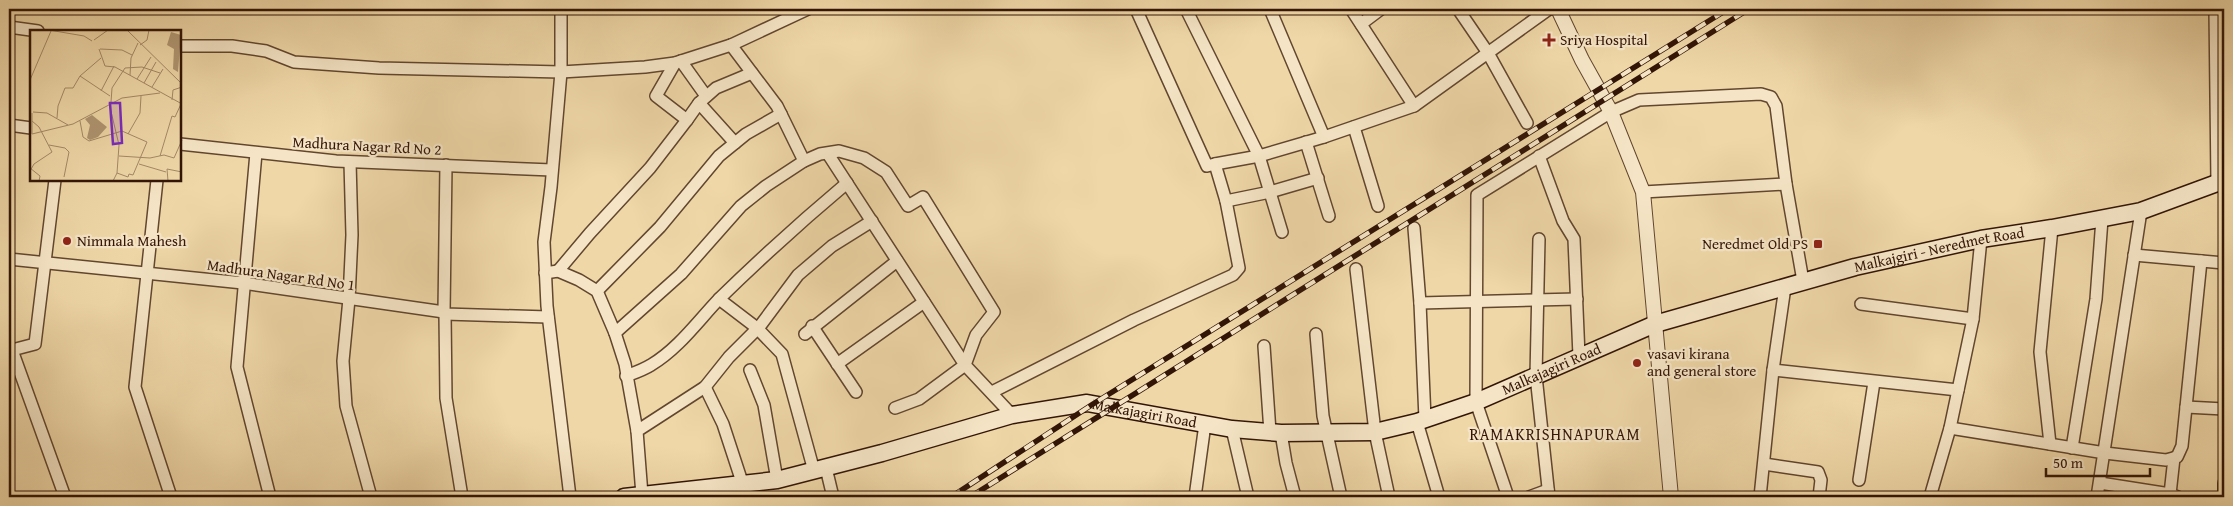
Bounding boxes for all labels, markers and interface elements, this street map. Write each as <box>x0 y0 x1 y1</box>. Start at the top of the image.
place label: Sriya Hospital <box>1560 29 1648 50</box>
inset map <box>30 30 181 181</box>
marker: Sriya Hospital <box>1542 33 1556 47</box>
street label: Madhura Nagar Rd No 2 <box>292 131 442 160</box>
street label: Malkajgiri - Neredmet Road <box>1852 221 2026 277</box>
place label: Nimmala Mahesh <box>77 230 187 251</box>
place label: Neredmet Old PS <box>1702 233 1808 254</box>
marker: Nimmala Mahesh <box>61 235 73 247</box>
marker: Neredmet Old PS <box>1812 238 1824 250</box>
street label: Madhura Nagar Rd No 1 <box>206 254 356 295</box>
street label: Malkajagiri Road <box>1498 338 1604 400</box>
place label: vasavi kirana and general store <box>1647 343 1756 381</box>
marker: vasavi kirana and general store <box>1631 357 1643 369</box>
street label: Malkajagiri Road <box>1090 393 1199 433</box>
district label: RAMAKRISHNAPURAM <box>1469 422 1641 446</box>
scale bar <box>2046 446 2149 478</box>
text: 50 m <box>2053 452 2084 473</box>

